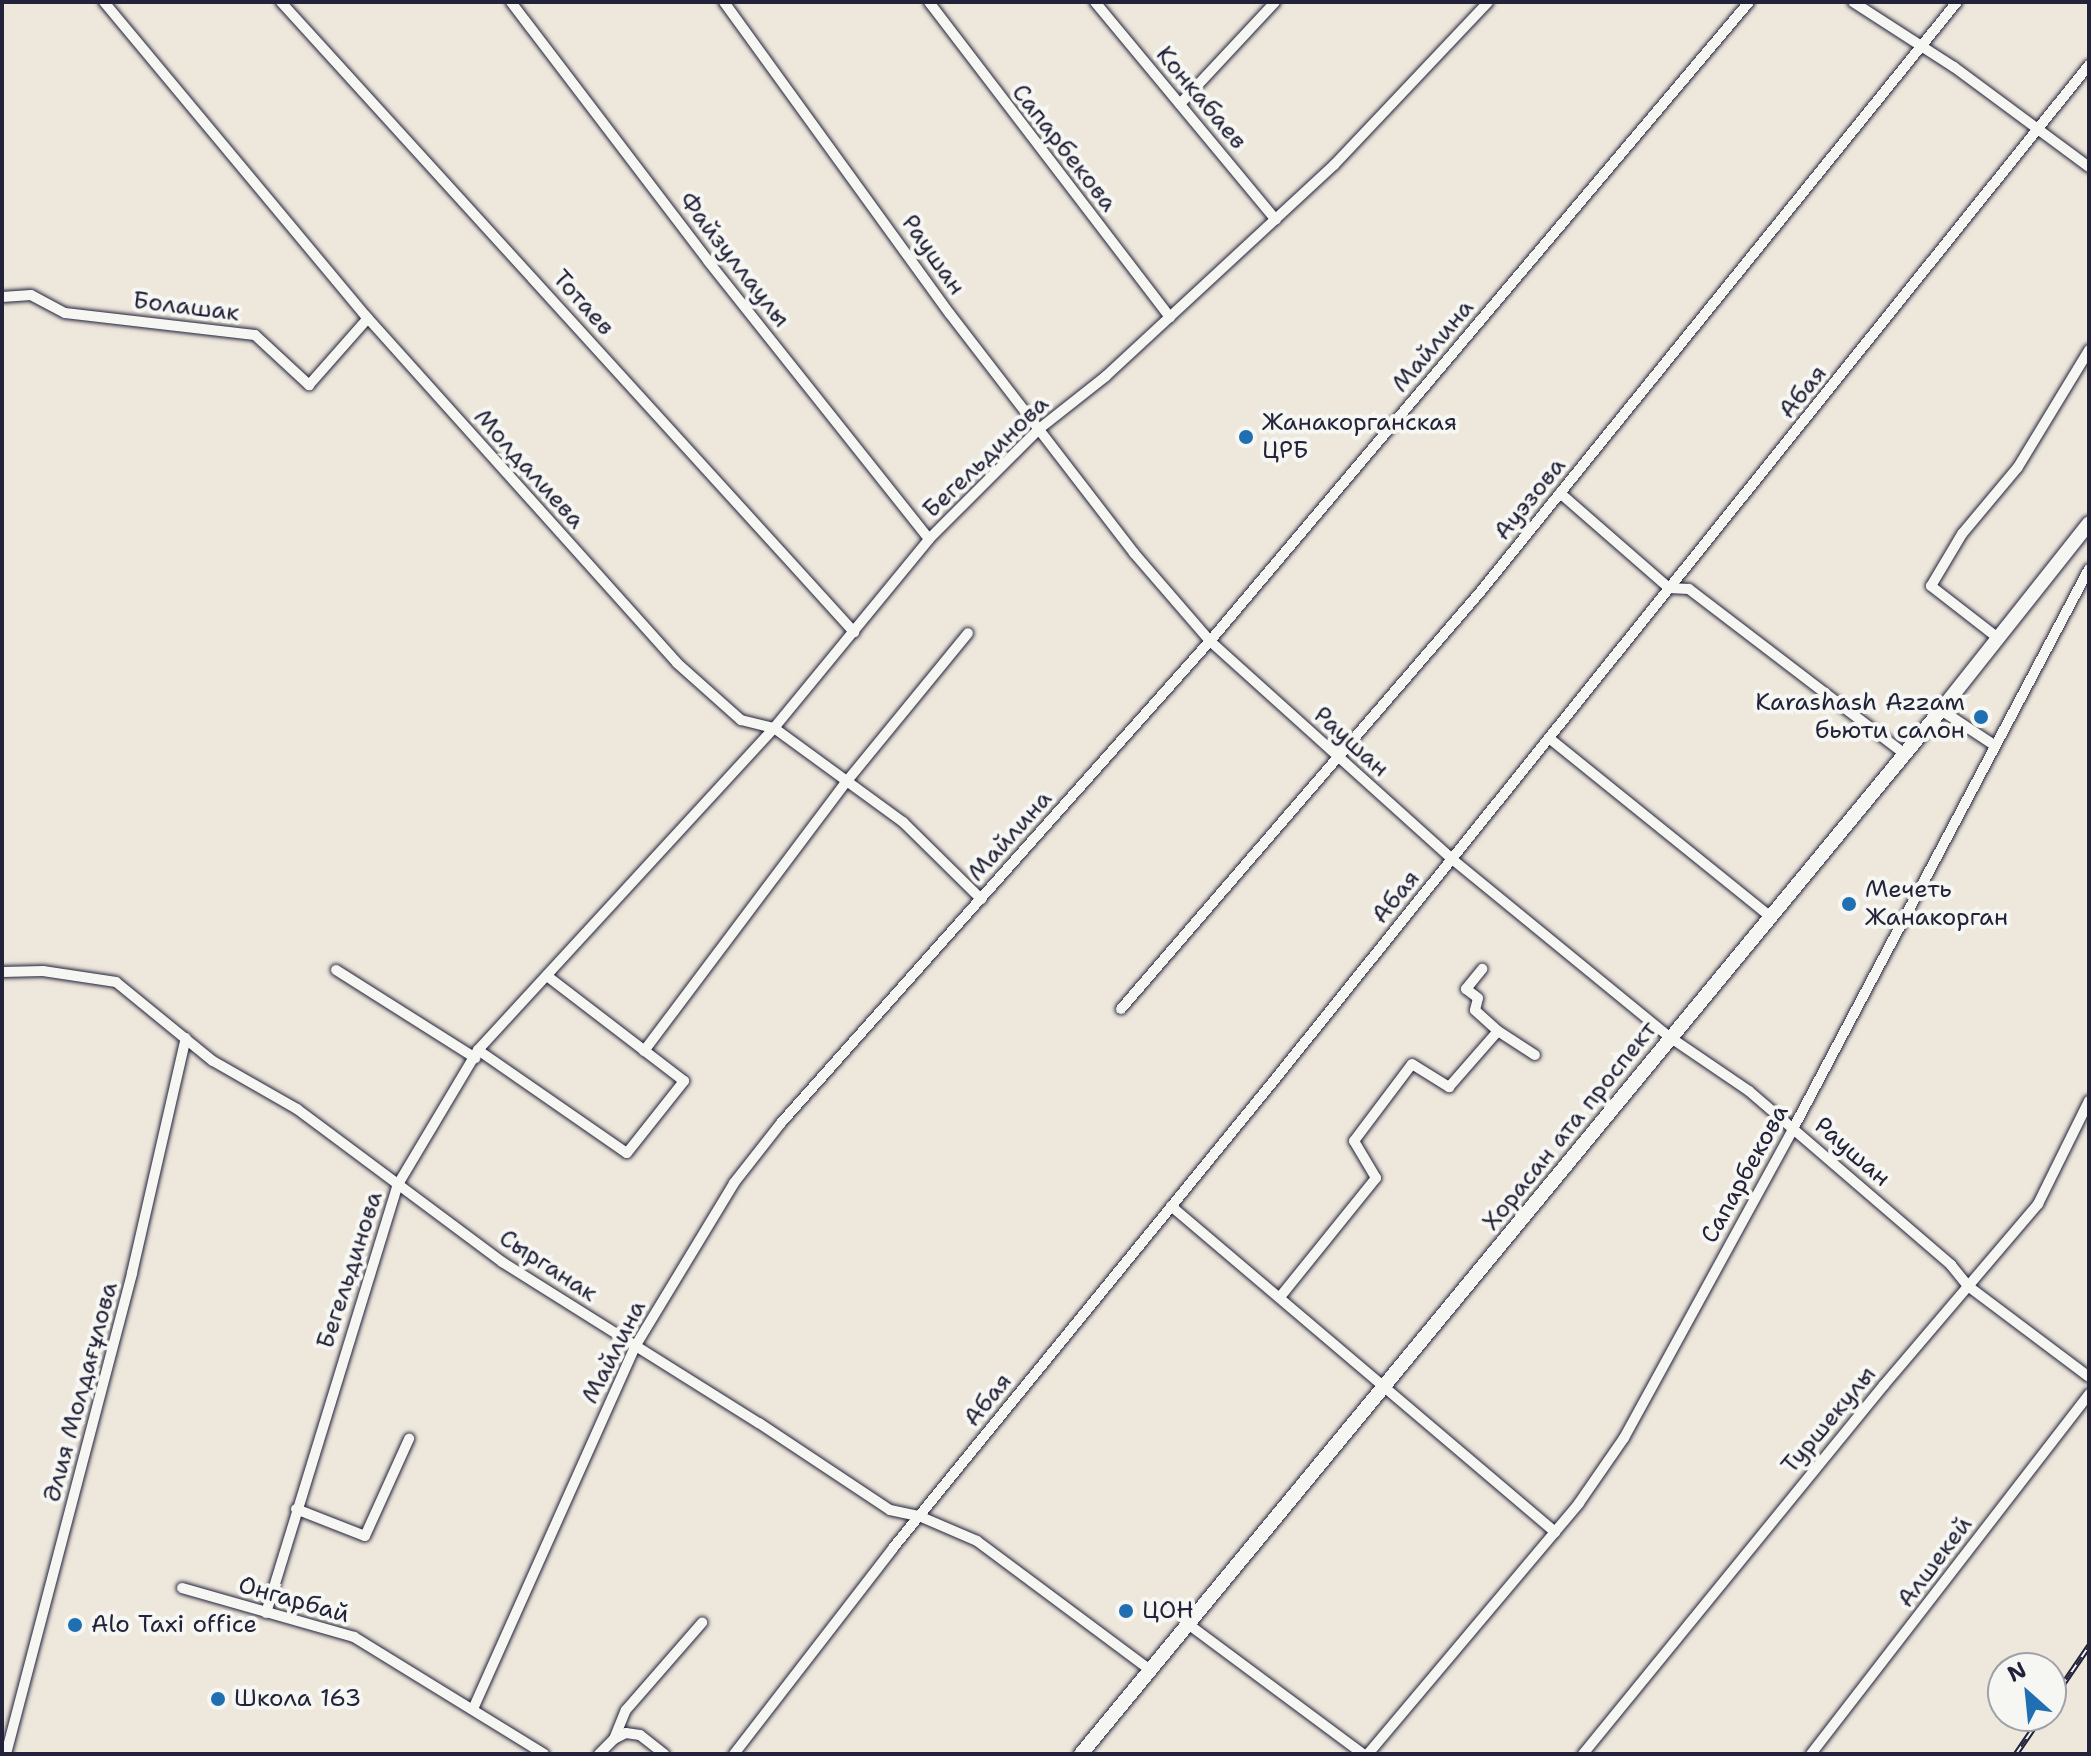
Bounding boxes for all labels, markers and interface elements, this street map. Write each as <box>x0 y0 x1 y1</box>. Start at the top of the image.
street label: Конкабаев <box>1150 41 1252 155</box>
street label: Сапарбекова <box>1005 79 1123 217</box>
street label: Файзуллаулы <box>672 187 796 333</box>
street label: Раушан <box>895 209 971 301</box>
street label: Тотаев <box>546 264 620 342</box>
street label: Болашак <box>131 286 241 328</box>
street label: Майлина <box>1386 294 1480 398</box>
street label: Абая <box>1773 360 1833 424</box>
street label: Бегельдинова <box>917 390 1055 524</box>
street label: Молдалиева <box>468 403 590 535</box>
place label: Жанакорганская ЦРБ <box>1262 409 1457 465</box>
marker: Жанакорганская ЦРБ <box>1237 428 1255 446</box>
street label: Ауэзова <box>1488 452 1572 546</box>
place label: Karashash Azzam бьюти салон <box>1755 689 1965 745</box>
street label: Раушан <box>1308 701 1394 783</box>
marker: Karashash Azzam бьюти салон <box>1972 708 1990 726</box>
street label: Майлина <box>962 785 1058 887</box>
street label: Абая <box>1366 865 1426 929</box>
place label: Мечеть Жанакорган <box>1865 876 2008 932</box>
marker: Мечеть Жанакорган <box>1840 895 1858 913</box>
street label: Хорасан ата проспект <box>1477 1016 1663 1236</box>
street label: Сапарбекова <box>1695 1100 1795 1248</box>
street label: Раушан <box>1808 1111 1896 1193</box>
street label: Бегельдинова <box>311 1188 389 1352</box>
street label: Сырганак <box>494 1224 602 1308</box>
street label: Әлия Молдағұлова <box>38 1279 124 1505</box>
street label: Майлина <box>576 1296 652 1408</box>
street label: Туршекулы <box>1776 1360 1882 1480</box>
street label: Абая <box>958 1368 1018 1432</box>
street label: Алшекей <box>1891 1511 1979 1613</box>
street label: Онгарбай <box>235 1570 353 1630</box>
place label: ЦОН <box>1142 1597 1194 1625</box>
marker: ЦОН <box>1117 1602 1135 1620</box>
place label: Alo Taxi office <box>91 1611 257 1639</box>
marker: Alo Taxi office <box>66 1616 84 1634</box>
north arrow <box>1987 1652 2067 1732</box>
text: N <box>2002 1655 2031 1689</box>
place label: Школа 163 <box>234 1685 361 1713</box>
marker: Школа 163 <box>209 1690 227 1708</box>

